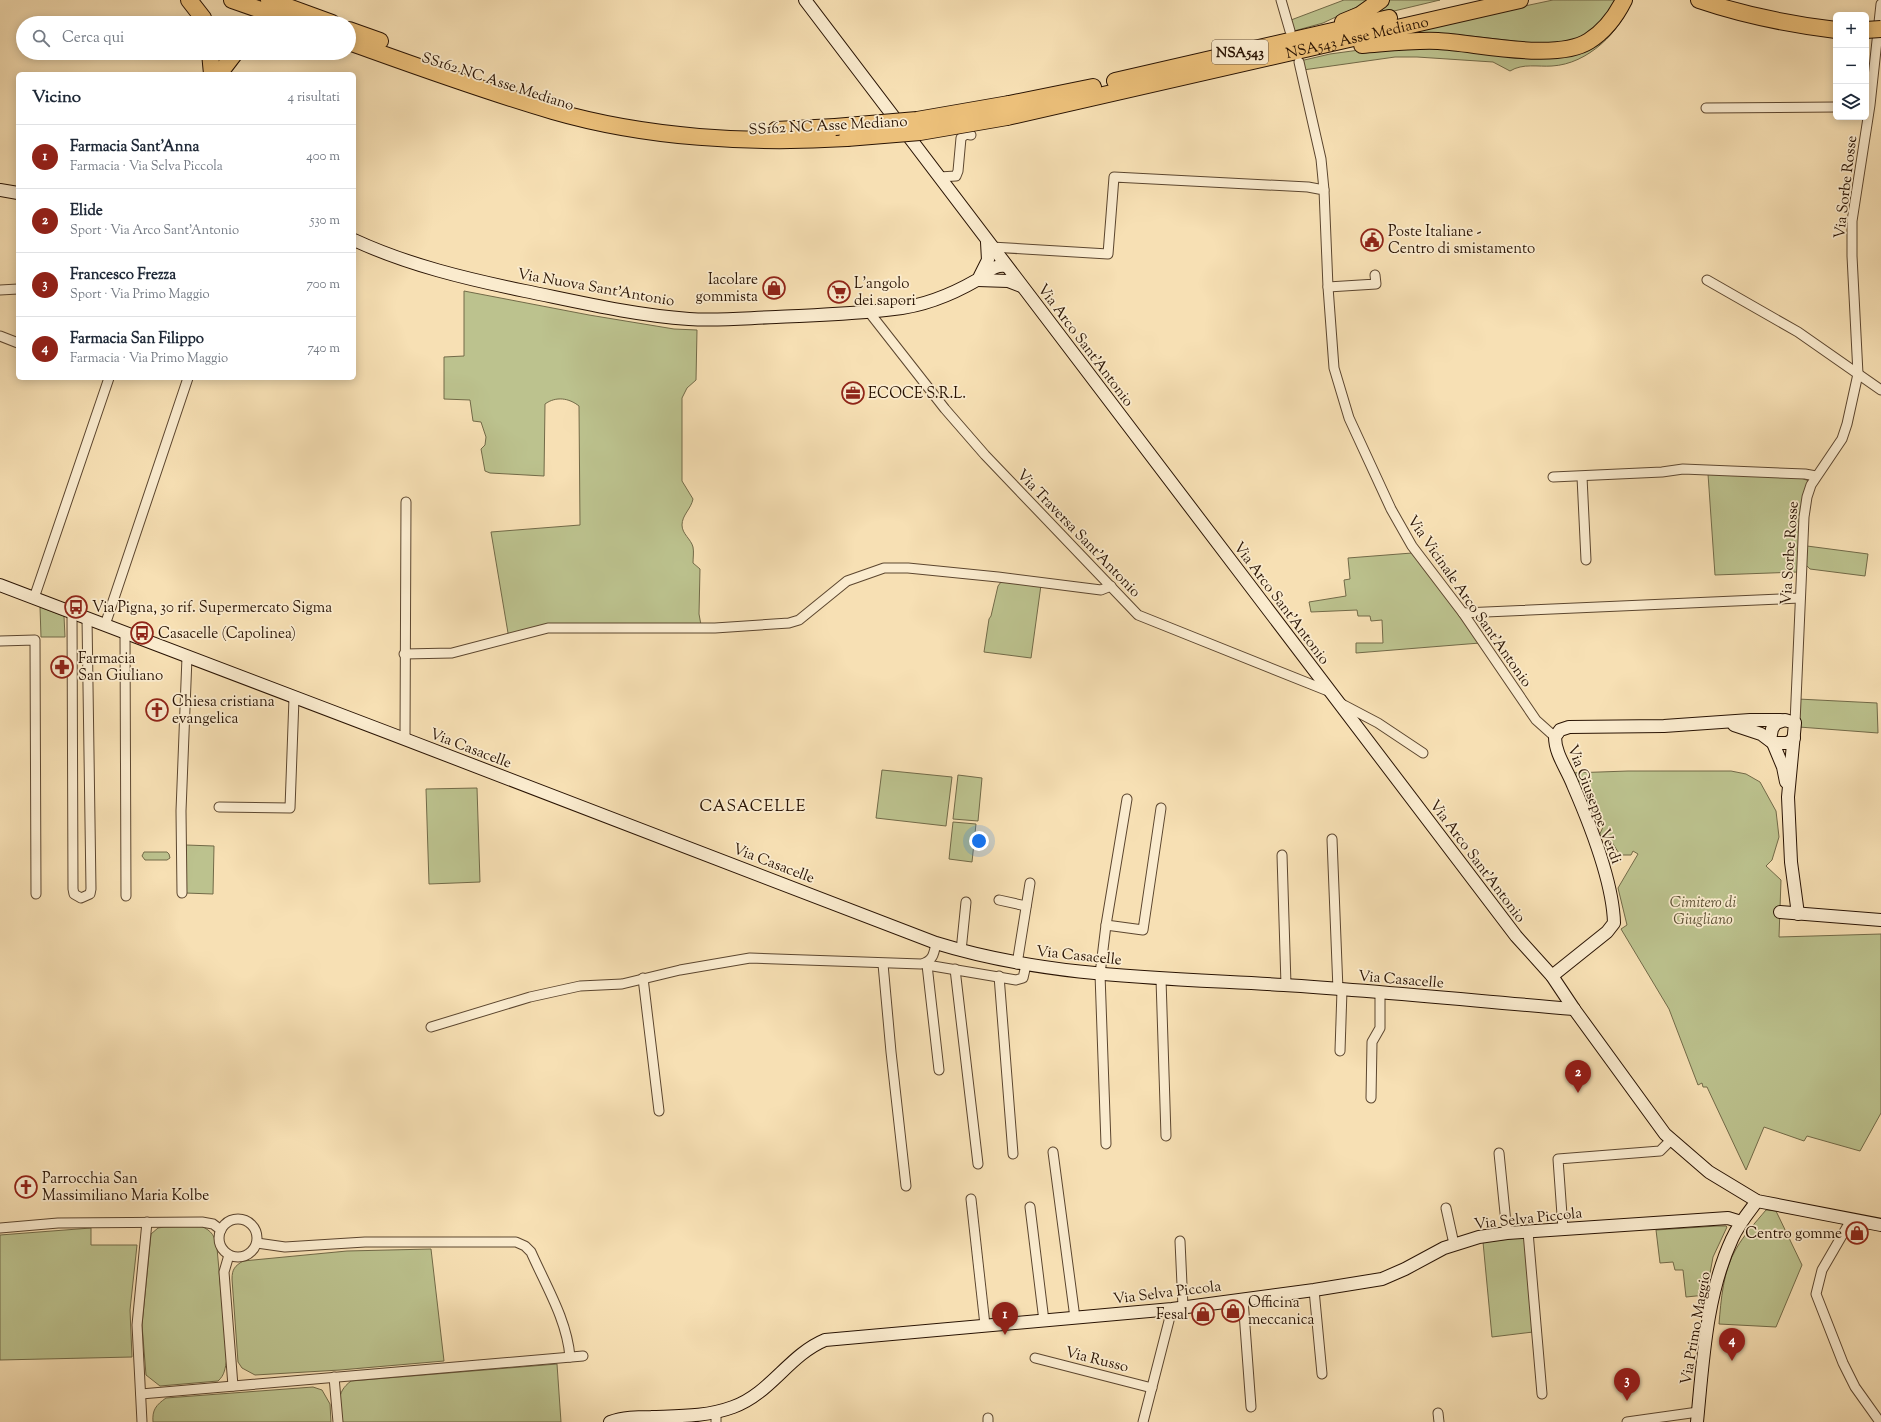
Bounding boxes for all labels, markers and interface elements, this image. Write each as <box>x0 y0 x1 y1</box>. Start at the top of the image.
street label: NSA543 Asse Mediano <box>1284 12 1431 65</box>
map controls <box>1833 12 1869 120</box>
button: + <box>1833 12 1869 48</box>
search box <box>16 16 356 60</box>
icon: search <box>30 27 52 49</box>
text: Cerca qui <box>62 28 124 49</box>
road number: NSA543 <box>1212 40 1268 64</box>
street label: SS162 NC Asse Mediano <box>419 48 576 117</box>
button: − <box>1833 48 1869 84</box>
button: layers <box>1833 84 1869 120</box>
text: Vicino <box>32 86 81 110</box>
text: 4 risultati <box>288 89 340 107</box>
street label: SS162 NC Asse Mediano <box>748 112 908 141</box>
street label: Via Sorbe Rosse <box>1830 134 1863 240</box>
text: Farmacia Sant'Anna <box>70 137 199 158</box>
text: 1 <box>43 148 47 166</box>
text: 400 m <box>306 148 340 166</box>
text: Farmacia · Via Selva Piccola <box>70 158 223 176</box>
text: Elide <box>70 201 103 222</box>
text: 2 <box>42 212 48 230</box>
text: 530 m <box>310 212 340 230</box>
text: Sport · Via Arco Sant'Antonio <box>70 222 239 240</box>
place label: Poste Italiane - Centro di smistamento <box>1388 222 1535 260</box>
public building icon: Poste Italiane - Centro di smistamento <box>1359 227 1385 253</box>
street label: Via Nuova Sant'Antonio <box>515 264 676 313</box>
text: Francesco Frezza <box>70 265 176 286</box>
place label: Iacolare gommista <box>696 270 758 308</box>
place label: L'angolo dei sapori <box>854 274 916 312</box>
shop icon: Iacolare gommista <box>761 275 787 301</box>
text: 3 <box>42 276 48 294</box>
text: 700 m <box>306 276 340 294</box>
supermarket icon: L'angolo dei sapori <box>826 279 852 305</box>
street label: Via Arco Sant'Antonio <box>1032 280 1138 412</box>
text: Sport · Via Primo Maggio <box>70 286 210 304</box>
text: Farmacia San Filippo <box>70 329 204 350</box>
text: 4 <box>42 340 48 358</box>
text: 740 m <box>308 340 340 358</box>
text: Farmacia · Via Primo Maggio <box>70 350 228 368</box>
office icon: ECOCE S.R.L. <box>840 380 866 406</box>
place label: ECOCE S.R.L. <box>868 384 966 405</box>
street label: Via Traversa Sant'Antonio <box>1011 465 1145 603</box>
street label: Via Sorbe Rosse <box>1776 501 1805 606</box>
street label: Via Vicinale Arco Sant'Antonio <box>1401 512 1536 692</box>
street label: Via Arco Sant'Antonio <box>1228 538 1334 670</box>
bus stop icon: Via Pigna, 30 rif. Supermercato Sigma <box>63 594 89 620</box>
place label: Via Pigna, 30 rif. Supermercato Sigma <box>92 598 332 619</box>
bus stop icon: Casacelle (Capolinea) <box>129 620 155 646</box>
place label: Casacelle (Capolinea) <box>158 624 296 645</box>
place label: Farmacia San Giuliano <box>78 649 163 687</box>
pharmacy icon: Farmacia San Giuliano <box>49 654 75 680</box>
place label: Chiesa cristiana evangelica <box>172 692 275 730</box>
church icon: Chiesa cristiana evangelica <box>144 697 170 723</box>
street label: Via Casacelle <box>427 724 514 775</box>
street label: Via Giuseppe Verdi <box>1561 742 1626 867</box>
district label: CASACELLE <box>700 796 806 819</box>
street label: Via Arco Sant'Antonio <box>1424 796 1530 928</box>
your location <box>969 831 989 851</box>
street label: Via Casacelle <box>730 839 817 890</box>
park label: Cimitero di Giugliano <box>1670 893 1736 931</box>
street label: Via Casacelle <box>1035 942 1123 971</box>
street label: Via Casacelle <box>1357 966 1445 995</box>
pin: 2 <box>1565 1060 1591 1093</box>
place label: Parrocchia San Massimiliano Maria Kolbe <box>42 1169 209 1207</box>
church icon: Parrocchia San Massimiliano Maria Kolbe <box>13 1174 39 1200</box>
street label: Via Selva Piccola <box>1473 1203 1583 1236</box>
shop icon: Centro gomme <box>1844 1220 1870 1246</box>
place label: Centro gomme <box>1745 1224 1842 1245</box>
street label: Via Primo Maggio <box>1676 1270 1717 1387</box>
street label: Via Selva Piccola <box>1112 1276 1222 1311</box>
place label: Officina meccanica <box>1248 1293 1315 1331</box>
shop icon: Officina meccanica <box>1220 1298 1246 1324</box>
shop icon: Fesal <box>1190 1301 1216 1327</box>
pin: 1 <box>992 1302 1018 1335</box>
place label: Fesal <box>1156 1305 1188 1326</box>
pin: 4 <box>1719 1328 1745 1361</box>
street label: Via Russo <box>1063 1342 1130 1378</box>
pin: 3 <box>1614 1368 1640 1401</box>

